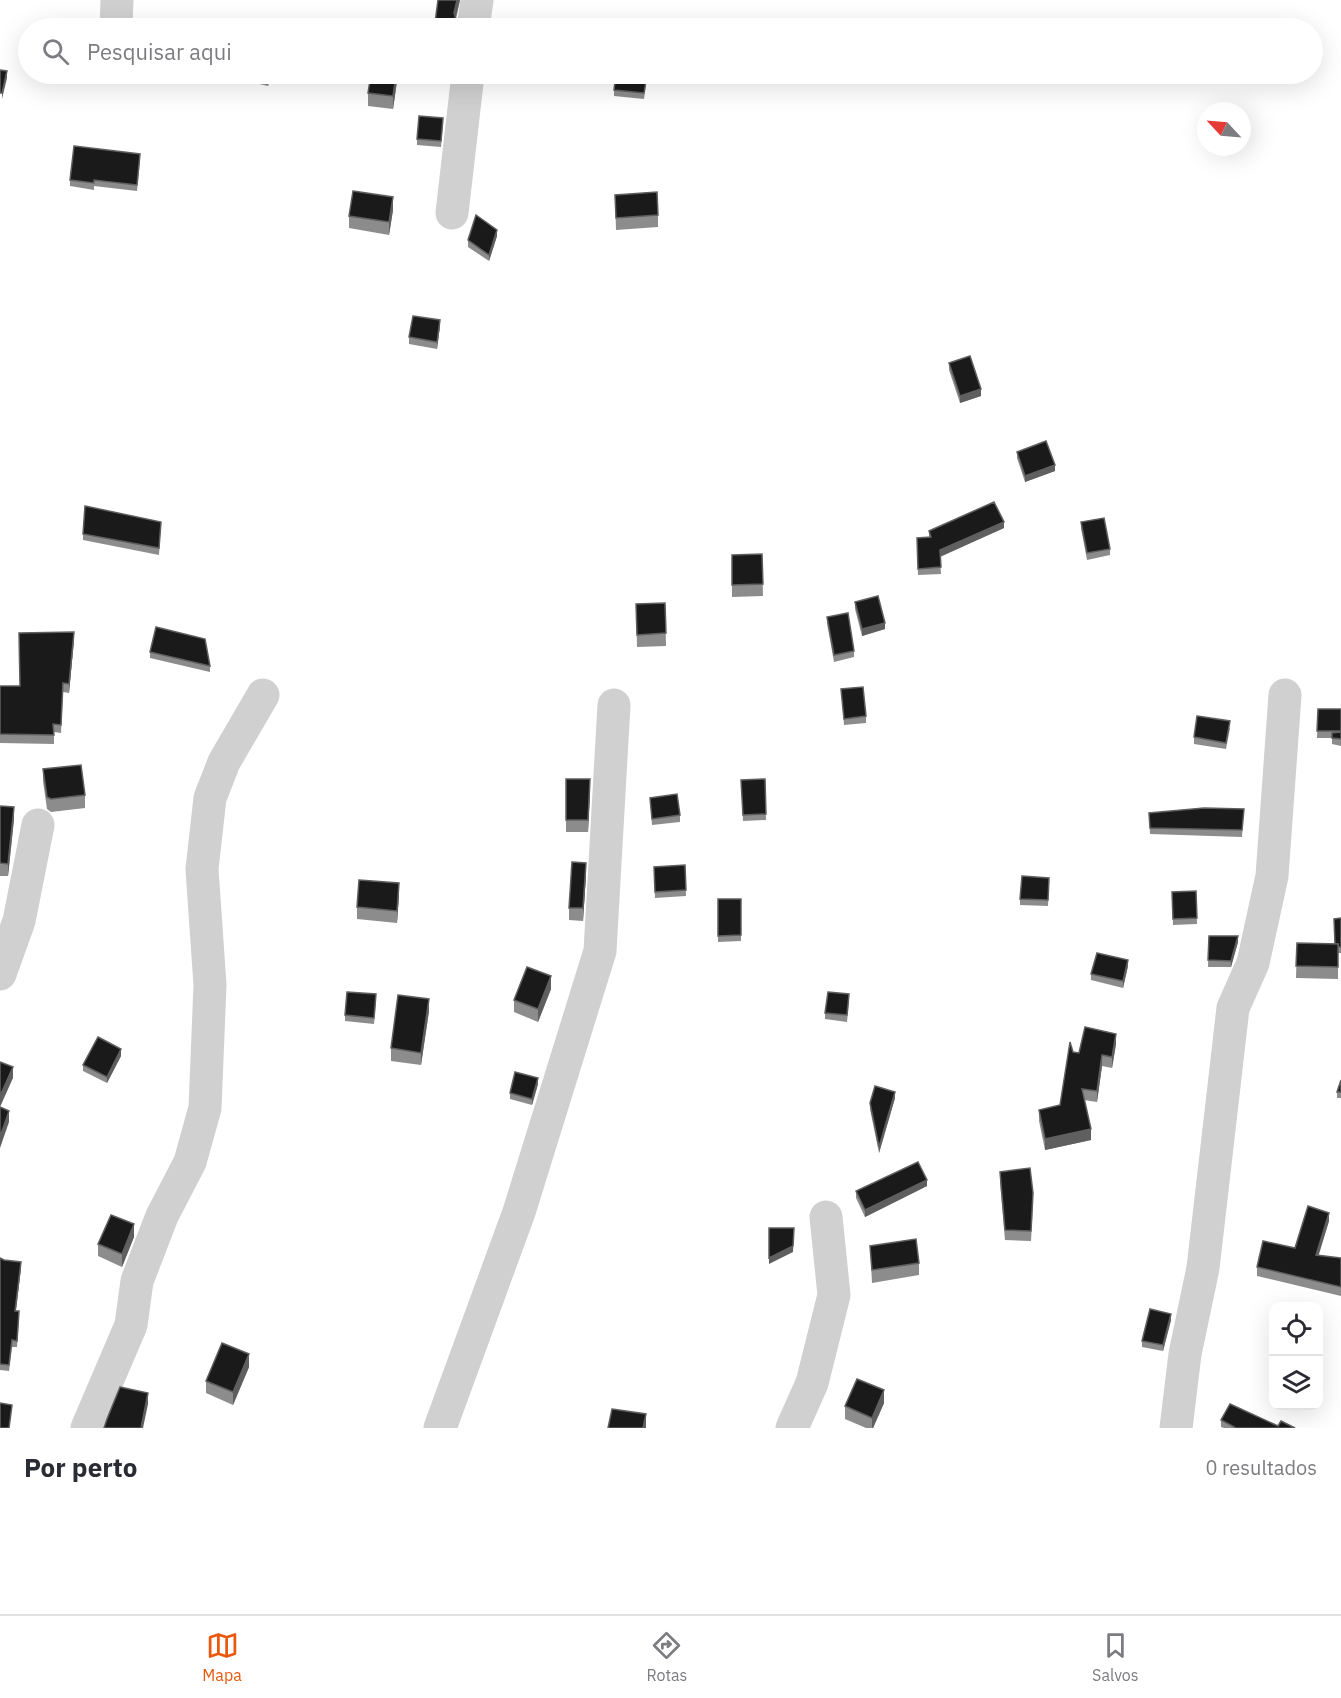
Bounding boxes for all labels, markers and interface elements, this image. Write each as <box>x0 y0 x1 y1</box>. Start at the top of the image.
search box <box>18 18 1323 84</box>
icon: search <box>39 35 72 68</box>
text: Pesquisar aqui <box>87 37 232 66</box>
north arrow <box>1197 102 1251 156</box>
map controls <box>1269 1302 1323 1410</box>
button: locate <box>1269 1302 1323 1356</box>
button: layers <box>1269 1356 1323 1410</box>
text: Por perto <box>24 1450 137 1484</box>
text: 0 resultados <box>1205 1454 1317 1481</box>
tab: Mapa <box>202 1629 242 1685</box>
tab: Rotas <box>646 1629 687 1685</box>
tab: Salvos <box>1092 1629 1139 1685</box>

